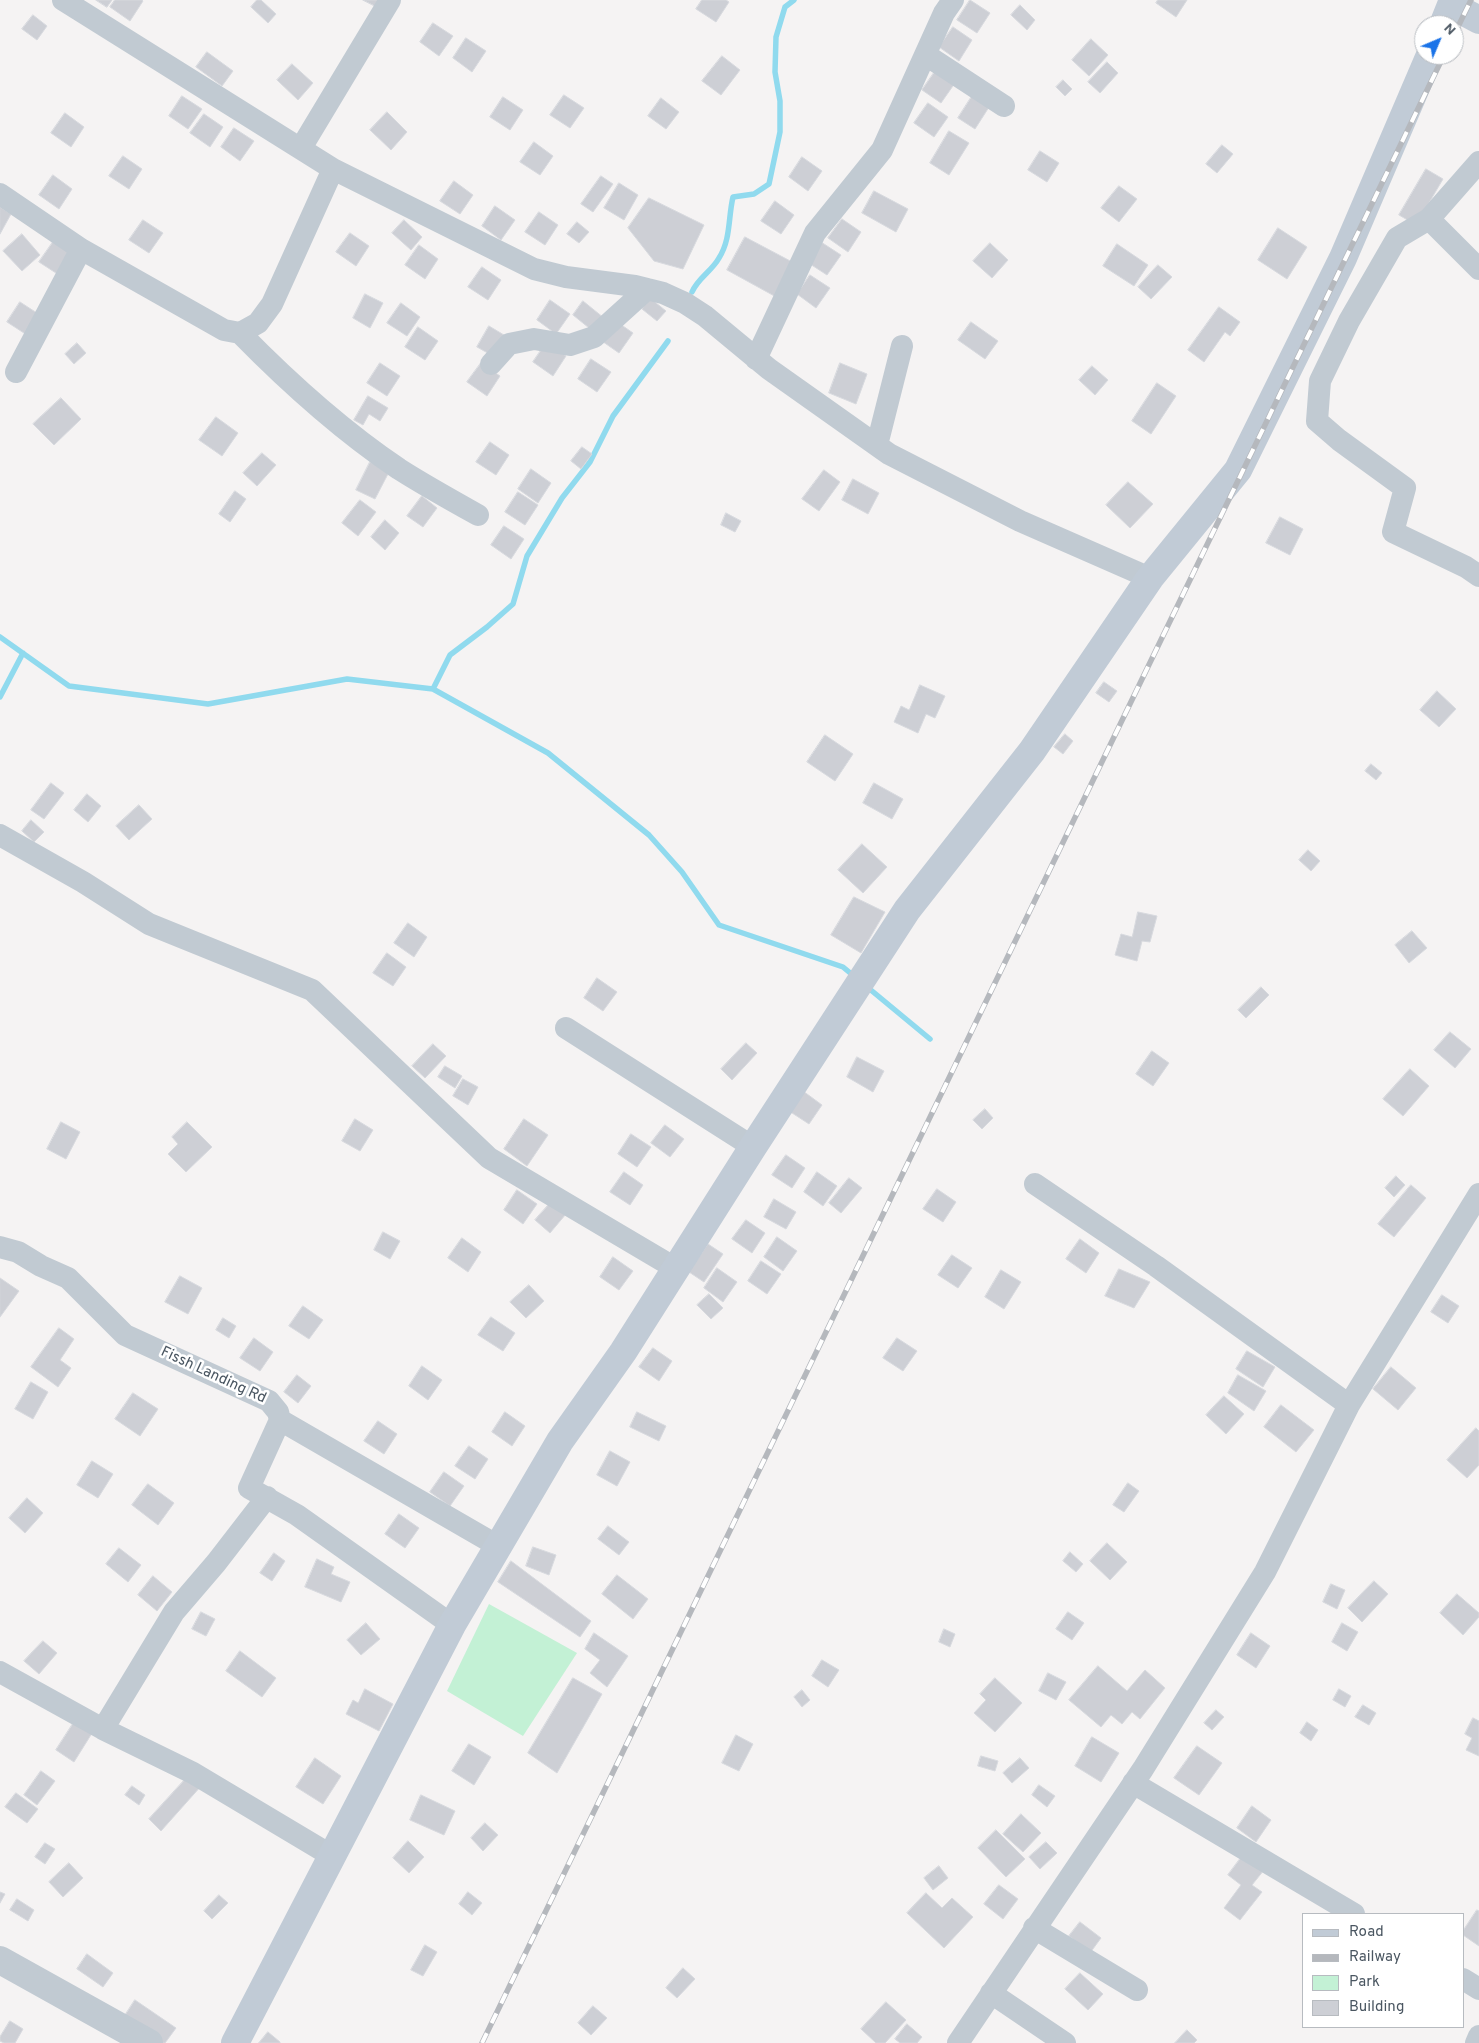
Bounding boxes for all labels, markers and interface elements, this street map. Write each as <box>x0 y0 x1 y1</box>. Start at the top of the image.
north arrow <box>1414 15 1464 65</box>
text: N <box>1440 20 1459 39</box>
street label: Fissh Landing Rd <box>157 1344 269 1408</box>
legend <box>1302 1913 1464 2028</box>
text: Road <box>1349 1923 1384 1942</box>
text: Railway <box>1349 1948 1401 1967</box>
text: Park <box>1349 1973 1380 1992</box>
text: Building <box>1349 1998 1404 2017</box>

